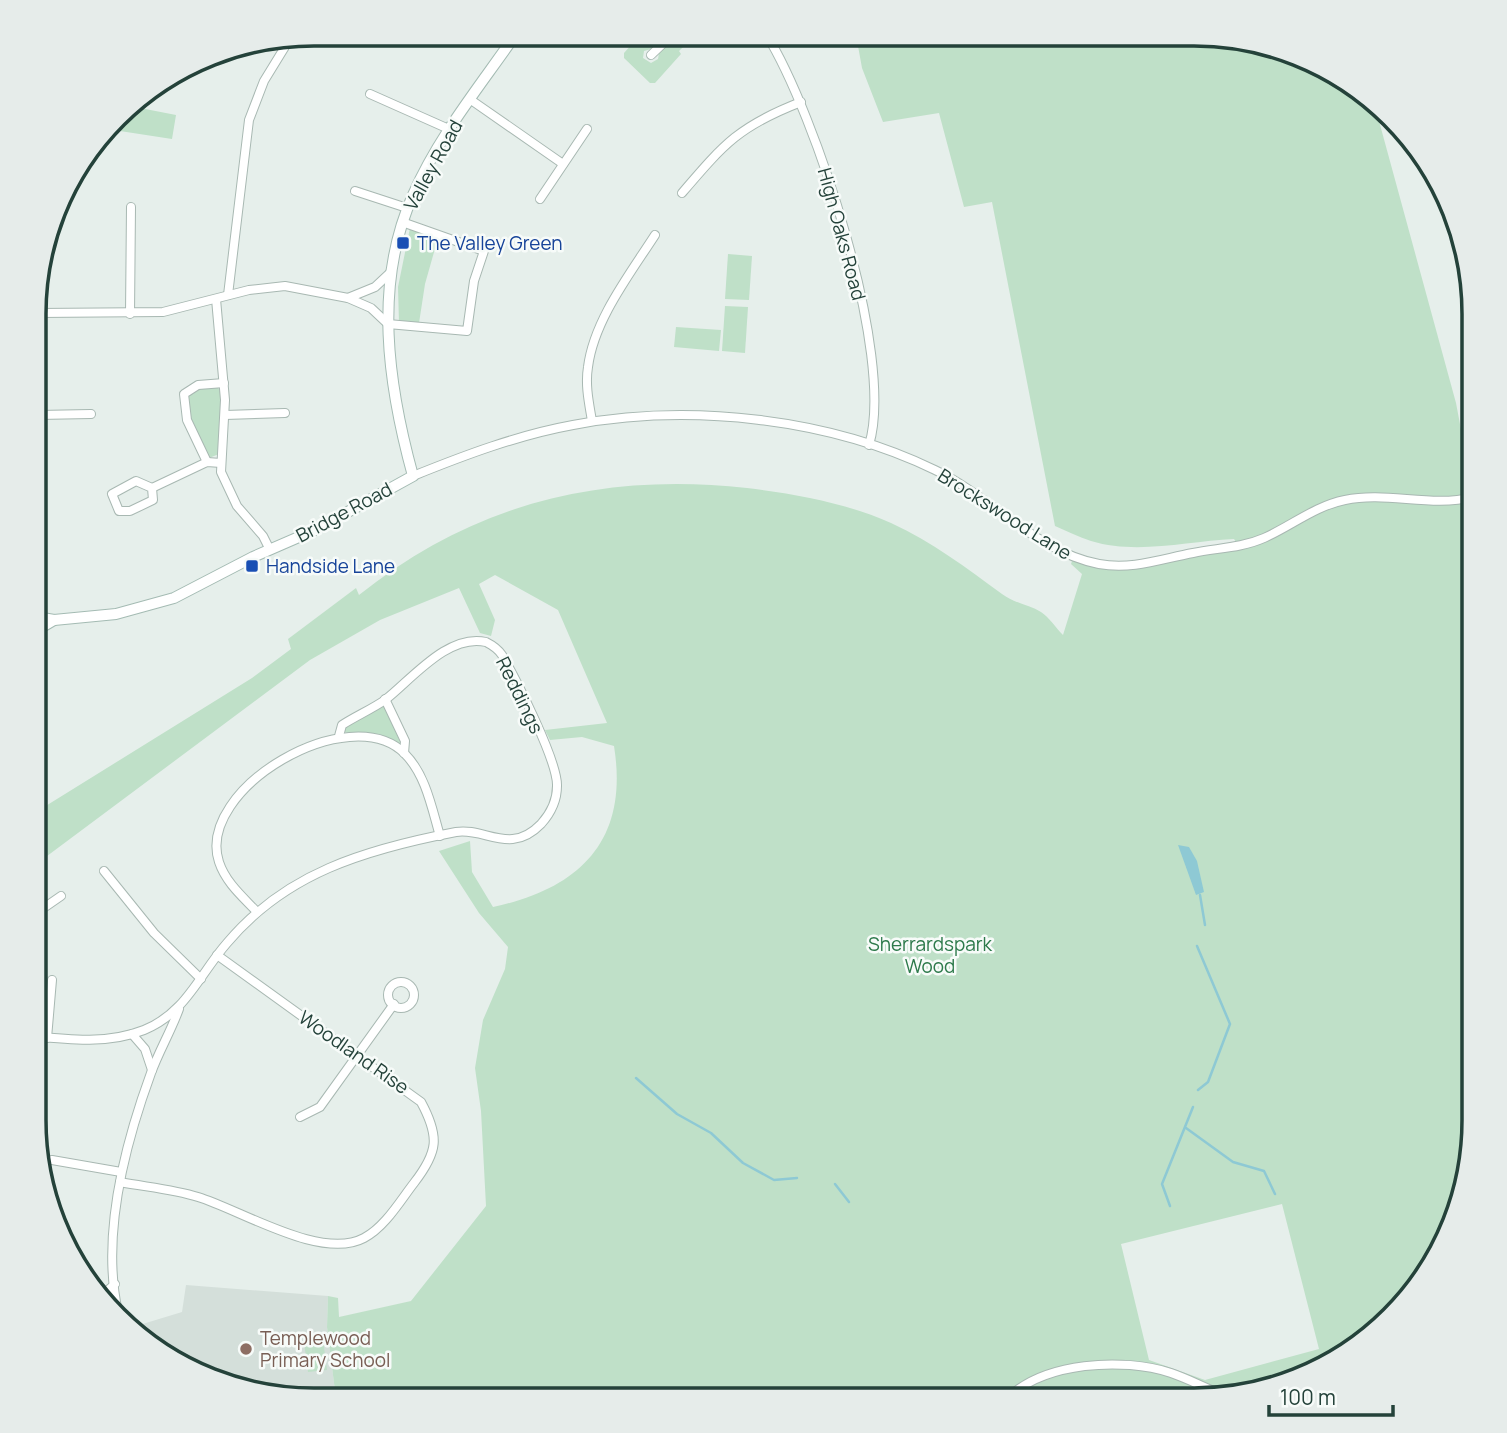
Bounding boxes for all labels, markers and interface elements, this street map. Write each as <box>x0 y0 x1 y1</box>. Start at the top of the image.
street label: Valley Road <box>397 115 469 215</box>
street label: High Oaks Road <box>812 165 872 303</box>
place label: The Valley Green <box>417 230 563 256</box>
marker: The Valley Green <box>395 235 411 251</box>
street label: Brockswood Lane <box>933 462 1077 566</box>
street label: Bridge Road <box>291 476 397 548</box>
place label: Handside Lane <box>266 553 395 579</box>
marker: Handside Lane <box>244 558 260 574</box>
street label: Reddings <box>490 652 550 738</box>
park label: Sherrardspark Wood <box>868 931 993 979</box>
street label: Woodland Rise <box>294 1004 414 1100</box>
place label: Templewood Primary School <box>260 1325 390 1373</box>
marker: Templewood Primary School <box>238 1341 254 1357</box>
scale bar <box>1269 1374 1393 1418</box>
text: 100 m <box>1280 1383 1336 1411</box>

